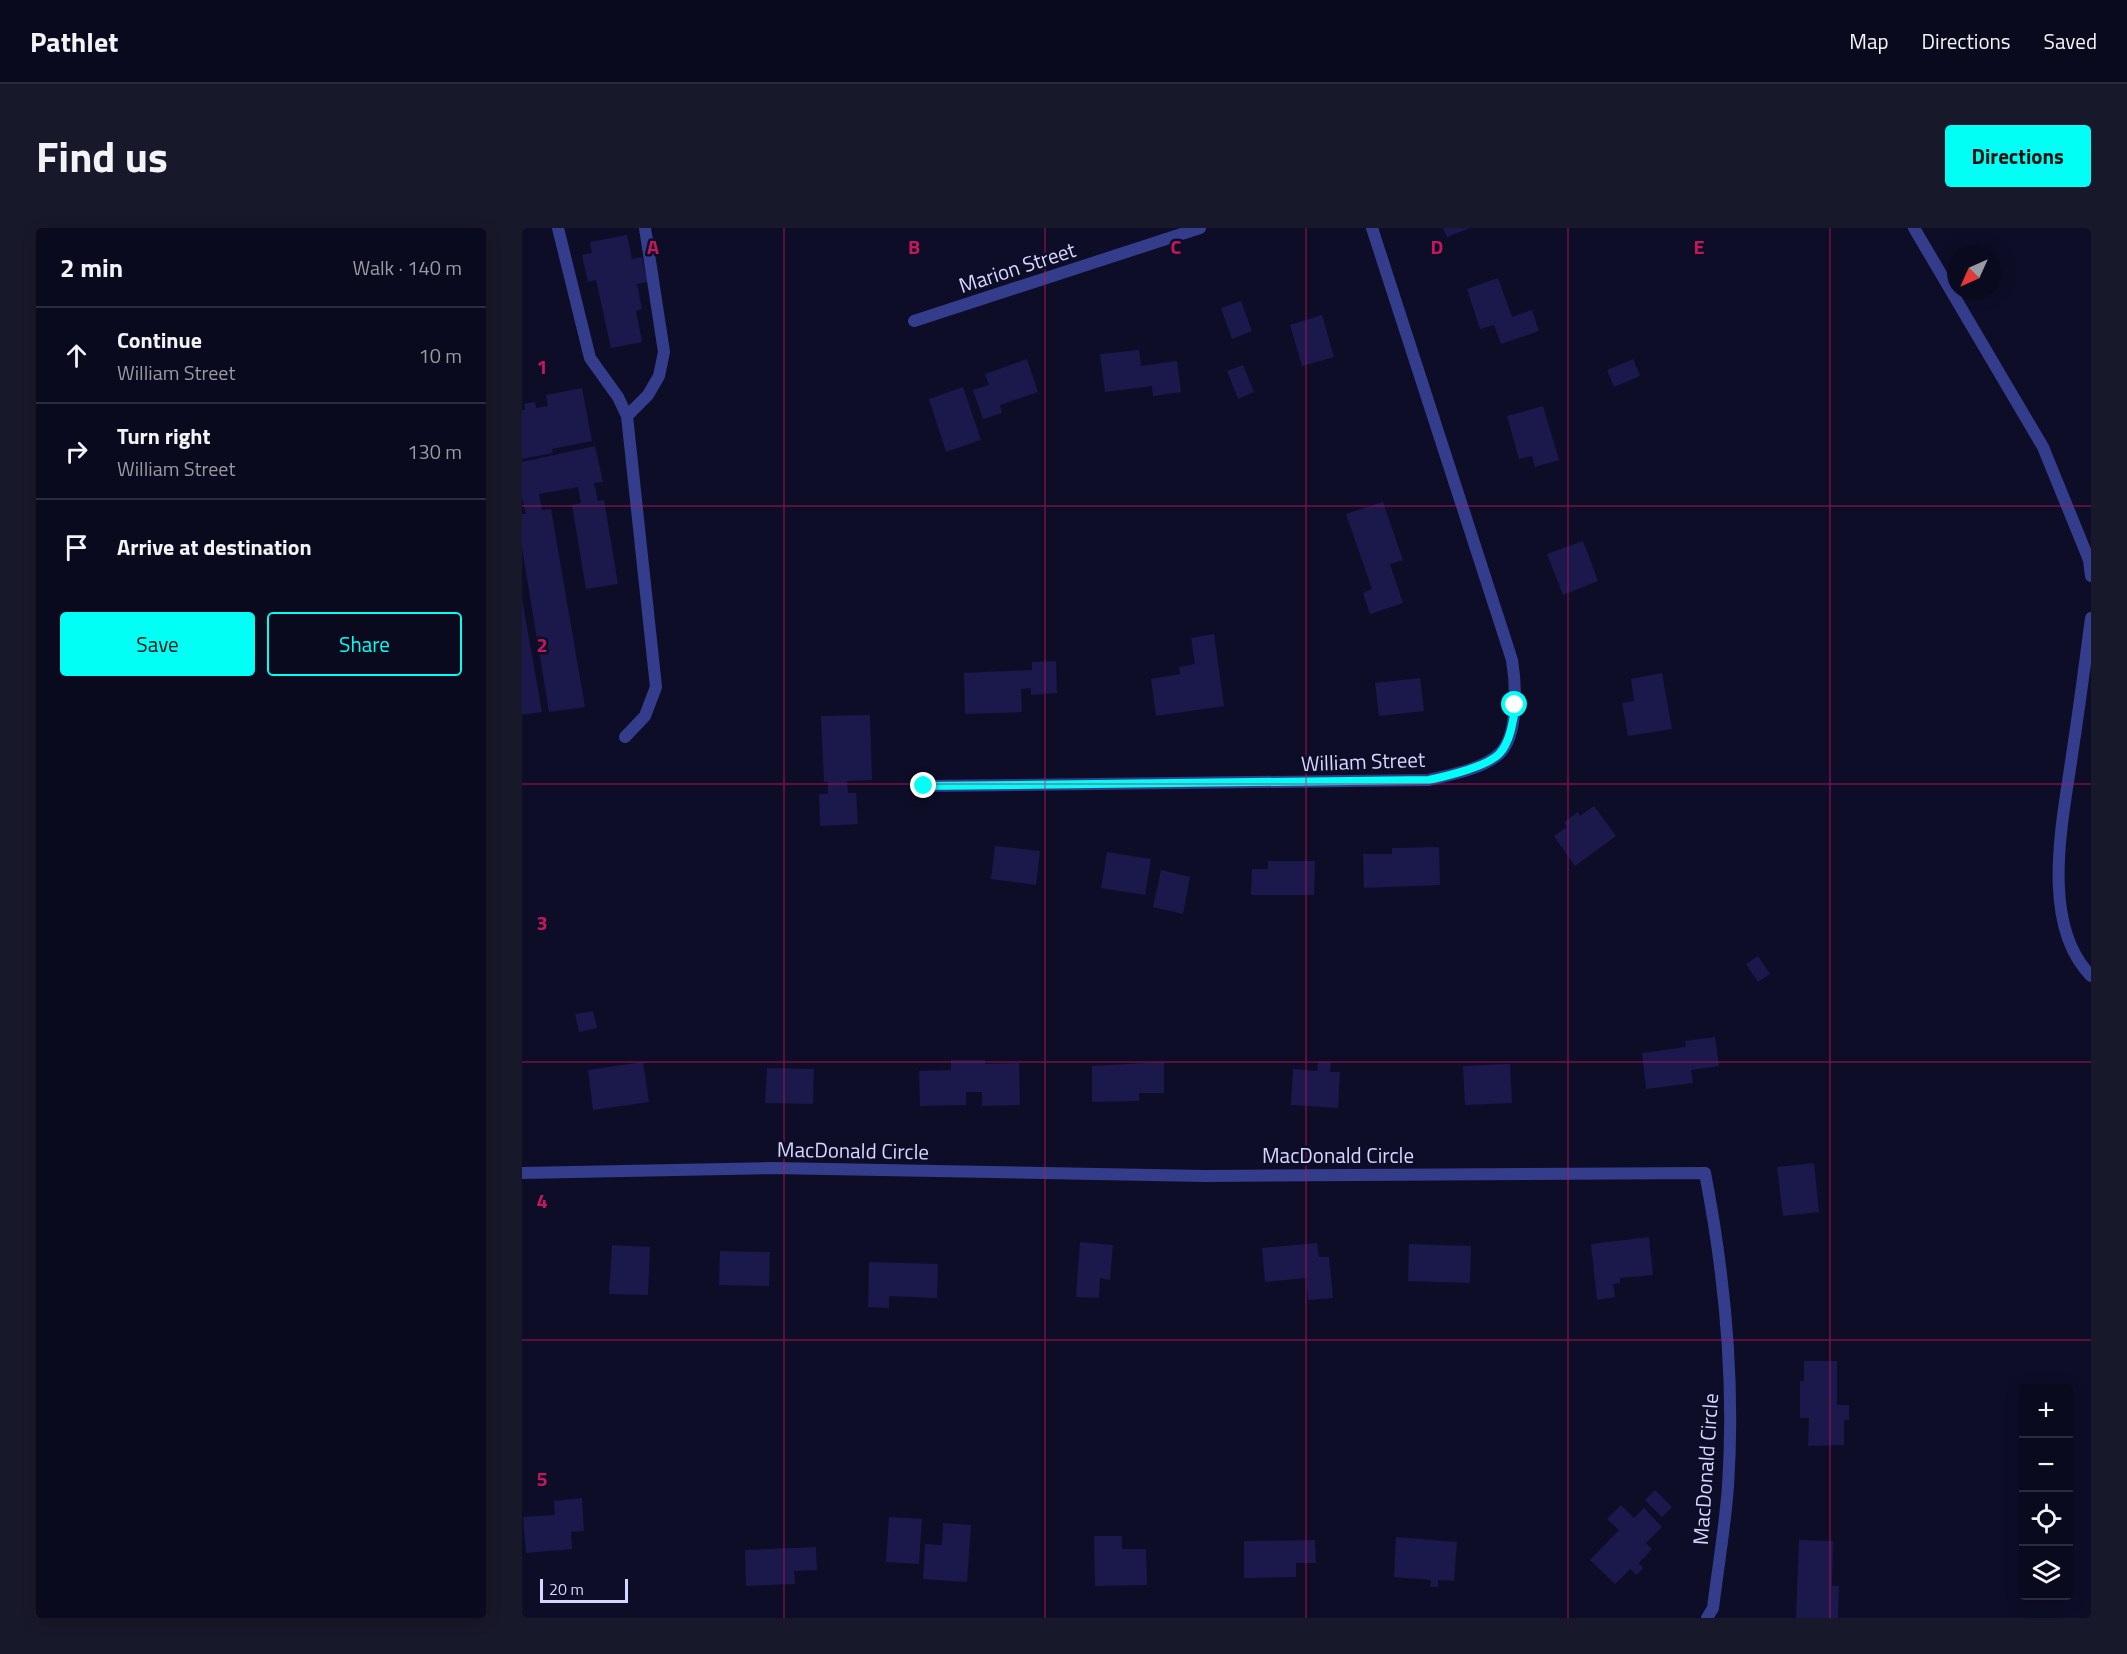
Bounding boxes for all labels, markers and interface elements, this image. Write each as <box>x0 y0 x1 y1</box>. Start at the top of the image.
text: Pathlet <box>30 20 118 63</box>
text: Map <box>1849 25 1889 57</box>
text: Directions <box>1922 25 2011 57</box>
text: Saved <box>2044 25 2097 57</box>
text: Find us <box>36 124 168 188</box>
button: Directions <box>1945 125 2091 187</box>
text: A <box>647 231 659 262</box>
text: B <box>908 231 920 262</box>
text: C <box>1171 231 1182 262</box>
text: D <box>1431 231 1443 262</box>
text: E <box>1693 231 1705 262</box>
street label: Marion Street <box>954 233 1080 301</box>
north arrow <box>1947 246 2001 300</box>
text: 2 min <box>60 248 123 287</box>
text: Walk · 140 m <box>353 252 462 283</box>
text: Continue <box>117 323 202 357</box>
icon: ahead <box>60 339 93 372</box>
text: 10 m <box>418 340 462 371</box>
text: 1 <box>536 351 548 382</box>
text: William Street <box>117 357 235 388</box>
text: Turn right <box>117 419 211 453</box>
icon: right <box>60 435 93 468</box>
text: 130 m <box>407 436 462 467</box>
text: William Street <box>117 453 235 484</box>
text: Arrive at destination <box>117 530 312 564</box>
icon: arrive <box>60 531 93 564</box>
button: Save <box>60 612 255 676</box>
button: Share <box>267 612 462 676</box>
text: 2 <box>536 629 548 660</box>
route start <box>1501 691 1527 717</box>
street label: William Street <box>1300 743 1426 779</box>
route end <box>910 772 936 798</box>
text: 3 <box>536 907 548 938</box>
street label: MacDonald Circle <box>777 1133 929 1167</box>
street label: MacDonald Circle <box>1262 1139 1414 1171</box>
text: 4 <box>536 1185 548 1216</box>
map controls <box>2019 1384 2073 1600</box>
button: + <box>2019 1384 2073 1438</box>
street label: MacDonald Circle <box>1684 1392 1726 1546</box>
button: − <box>2019 1438 2073 1492</box>
text: 5 <box>536 1463 548 1494</box>
button: locate <box>2019 1492 2073 1546</box>
button: layers <box>2019 1546 2073 1600</box>
scale bar <box>540 1576 628 1604</box>
text: 20 m <box>549 1577 584 1601</box>

